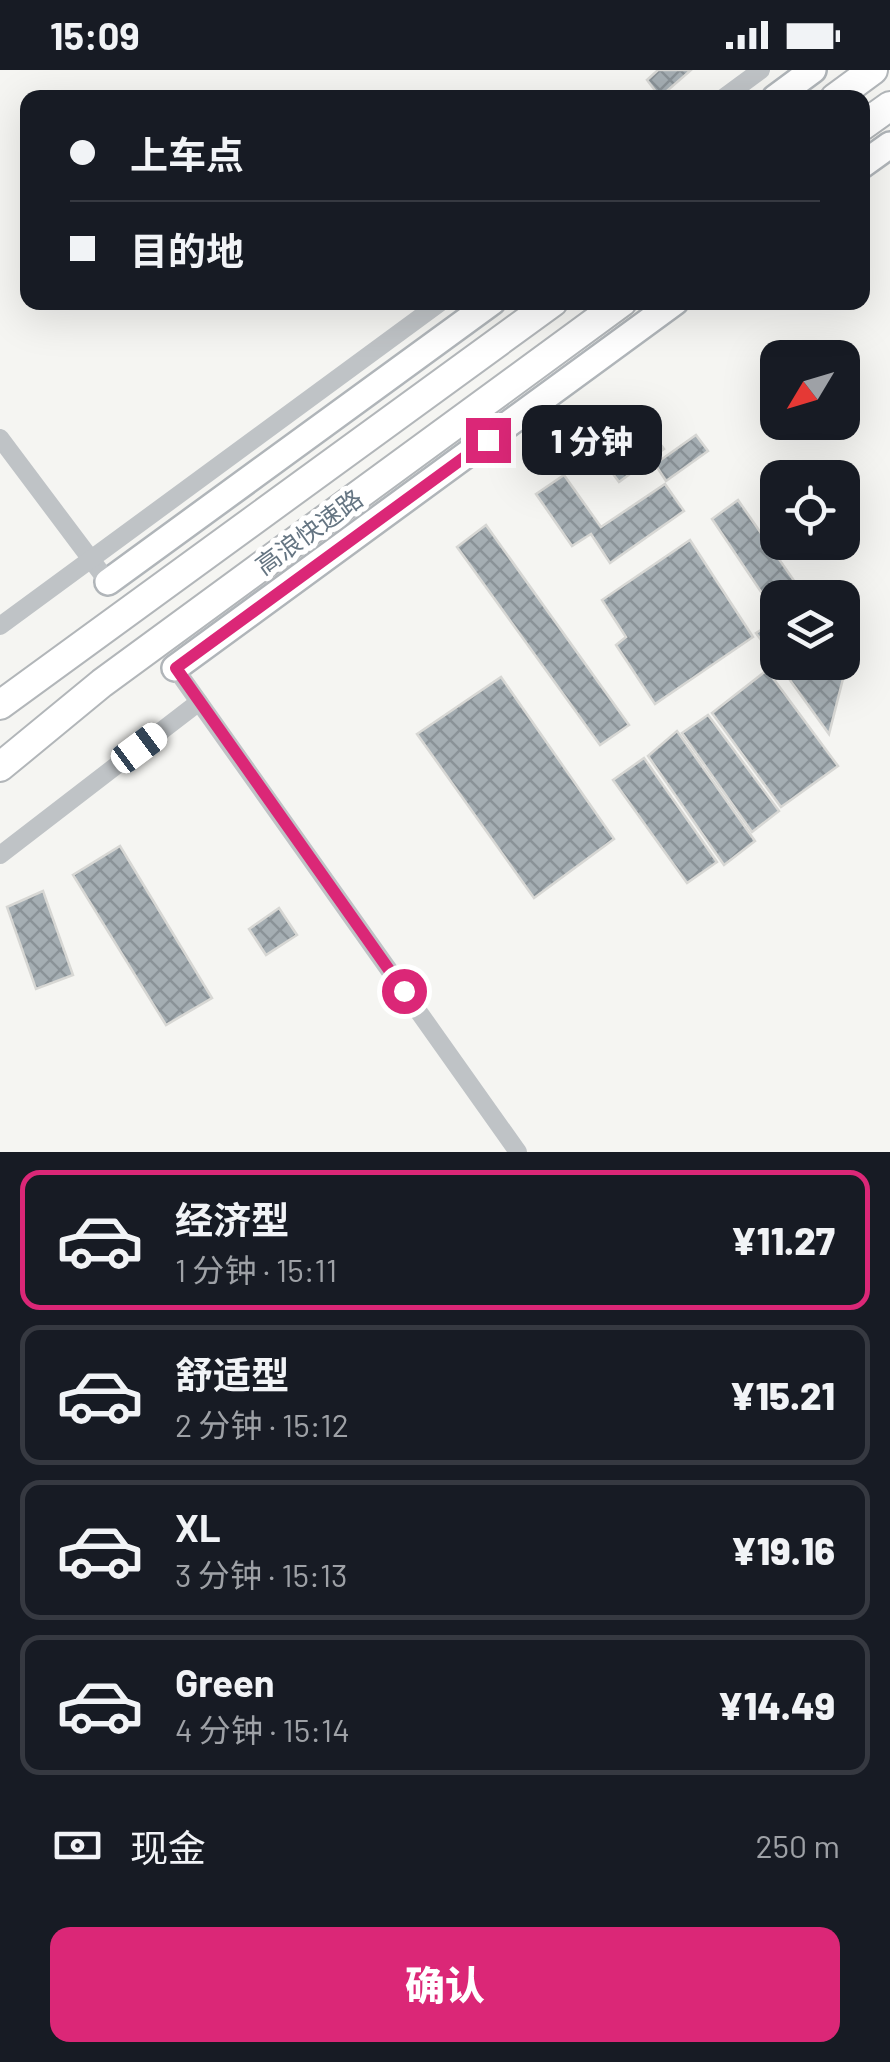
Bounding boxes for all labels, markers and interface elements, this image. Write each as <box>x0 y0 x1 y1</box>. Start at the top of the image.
text: 15:09 <box>50 12 140 58</box>
text: 上车点 <box>130 131 244 177</box>
text: 目的地 <box>130 227 244 273</box>
north arrow <box>760 340 860 440</box>
map controls <box>760 340 860 680</box>
callout: 1 分钟 <box>523 405 663 475</box>
route end <box>466 418 511 463</box>
text: 1 分钟 <box>551 421 633 459</box>
button: locate <box>760 460 860 560</box>
street label: 高浪快速路 <box>249 482 368 580</box>
button: layers <box>760 580 860 680</box>
car <box>106 718 172 778</box>
route start <box>382 969 427 1014</box>
icon: car <box>55 1195 145 1285</box>
text: 经济型 <box>175 1196 289 1242</box>
text: ¥11.27 <box>731 1217 835 1263</box>
text: 1 分钟 · 15:11 <box>175 1250 337 1288</box>
icon: car <box>55 1350 145 1440</box>
text: 舒适型 <box>175 1351 289 1397</box>
text: ¥15.21 <box>730 1372 835 1418</box>
text: 2 分钟 · 15:12 <box>175 1405 349 1443</box>
text: XL <box>175 1504 221 1550</box>
icon: car <box>55 1505 145 1595</box>
text: ¥19.16 <box>731 1527 835 1573</box>
text: 3 分钟 · 15:13 <box>175 1555 348 1593</box>
text: Green <box>175 1659 275 1705</box>
icon: car <box>55 1660 145 1750</box>
text: ¥14.49 <box>718 1682 835 1728</box>
text: 4 分钟 · 15:14 <box>175 1710 350 1748</box>
icon: cash <box>50 1818 105 1873</box>
text: 现金 <box>130 1824 206 1870</box>
text: 250 m <box>755 1826 840 1864</box>
button: 确认 <box>50 1927 840 2042</box>

